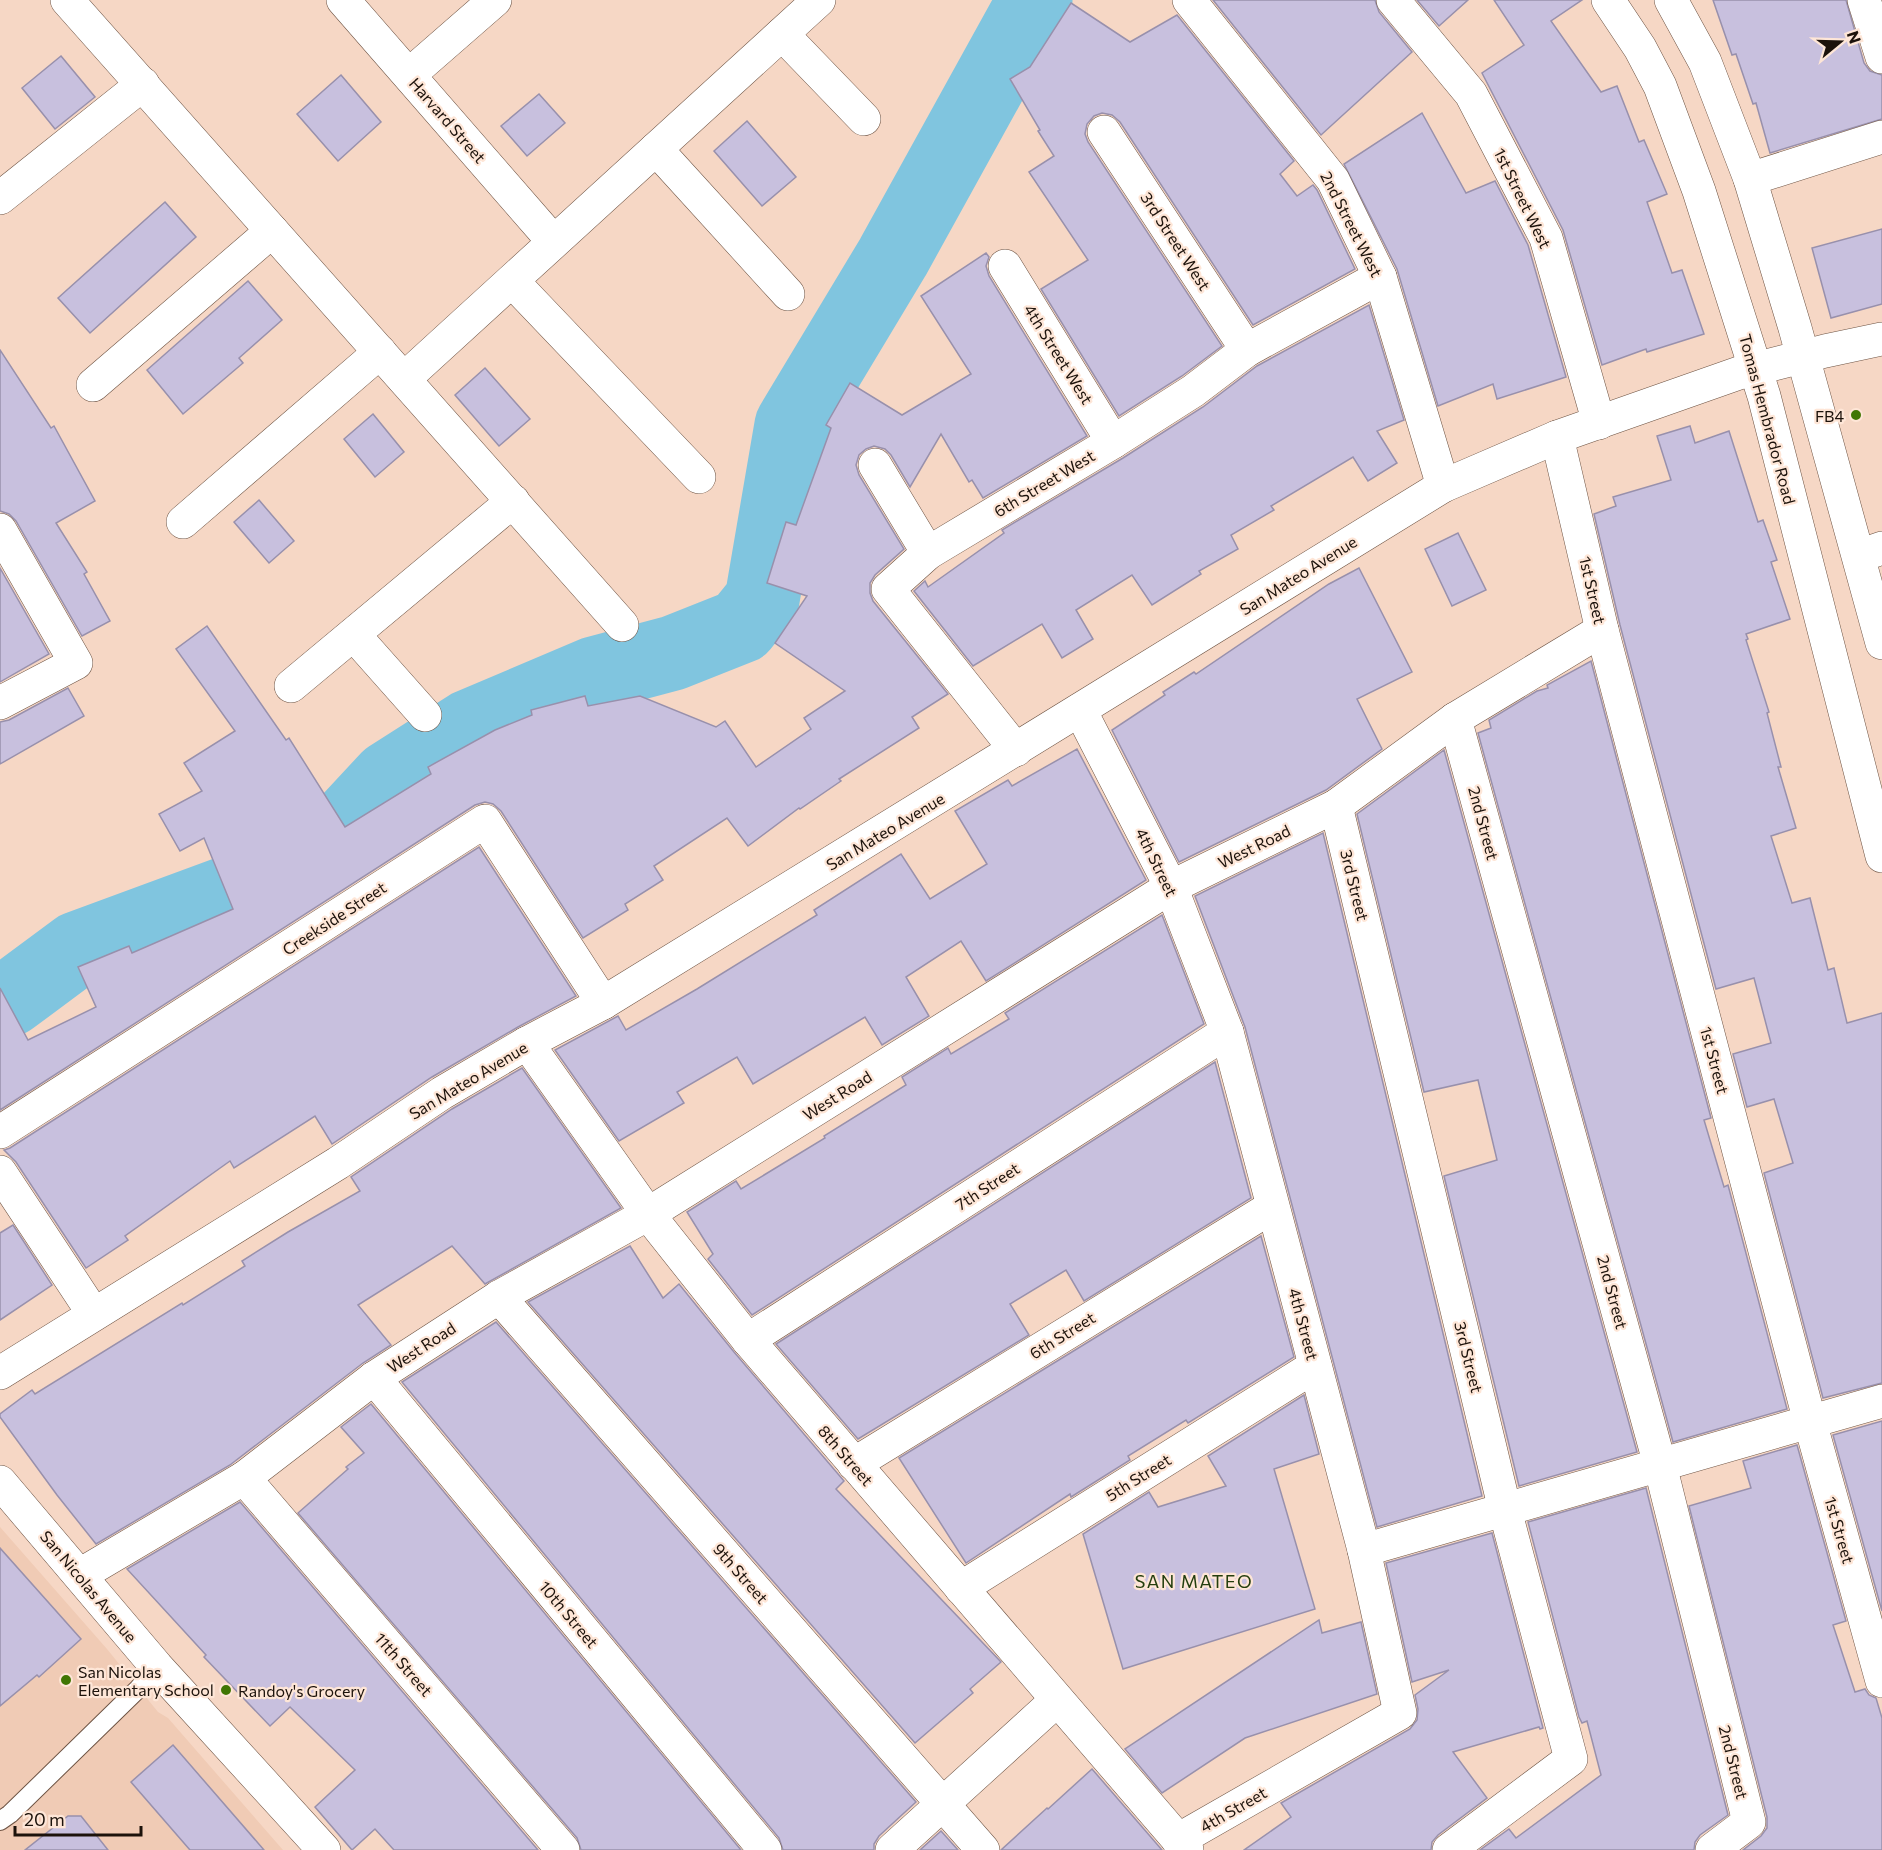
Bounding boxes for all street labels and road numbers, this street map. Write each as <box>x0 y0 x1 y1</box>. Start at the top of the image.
street label: Harvard Street <box>406 73 490 167</box>
street label: 1st Street West <box>1490 145 1556 252</box>
street label: 2nd Street West <box>1317 168 1387 280</box>
street label: 3rd Street West <box>1137 188 1215 294</box>
street label: 4th Street West <box>1021 301 1098 408</box>
street label: Tomas Hembrador Road <box>1736 332 1800 506</box>
street label: 6th Street West <box>990 445 1098 521</box>
street label: San Mateo Avenue <box>1236 531 1360 619</box>
street label: 1st Street <box>1576 554 1610 626</box>
street label: 2nd Street <box>1465 784 1503 862</box>
street label: San Mateo Avenue <box>823 788 947 874</box>
street label: West Road <box>1215 820 1293 872</box>
street label: 4th Street <box>1132 825 1182 900</box>
street label: 3rd Street <box>1337 847 1373 923</box>
street label: Creekside Street <box>279 877 390 959</box>
street label: 1st Street <box>1697 1024 1733 1096</box>
street label: San Mateo Avenue <box>406 1037 530 1123</box>
street label: West Road <box>799 1066 875 1124</box>
street label: 7th Street <box>951 1158 1023 1214</box>
street label: 2nd Street <box>1594 1253 1632 1331</box>
street label: 4th Street <box>1285 1286 1323 1362</box>
street label: 6th Street <box>1026 1307 1099 1363</box>
street label: West Road <box>383 1318 459 1376</box>
street label: 3rd Street <box>1451 1319 1487 1395</box>
street label: 8th Street <box>815 1421 878 1489</box>
street label: 5th Street <box>1102 1449 1174 1504</box>
street label: 1st Street <box>1821 1494 1859 1566</box>
street label: San Nicolas Avenue <box>37 1526 141 1646</box>
street label: 9th Street <box>710 1539 773 1607</box>
street label: 10th Street <box>536 1577 603 1652</box>
street label: 11th Street <box>371 1628 437 1700</box>
street label: 2nd Street <box>1716 1723 1752 1801</box>
street label: 4th Street <box>1196 1782 1270 1836</box>

